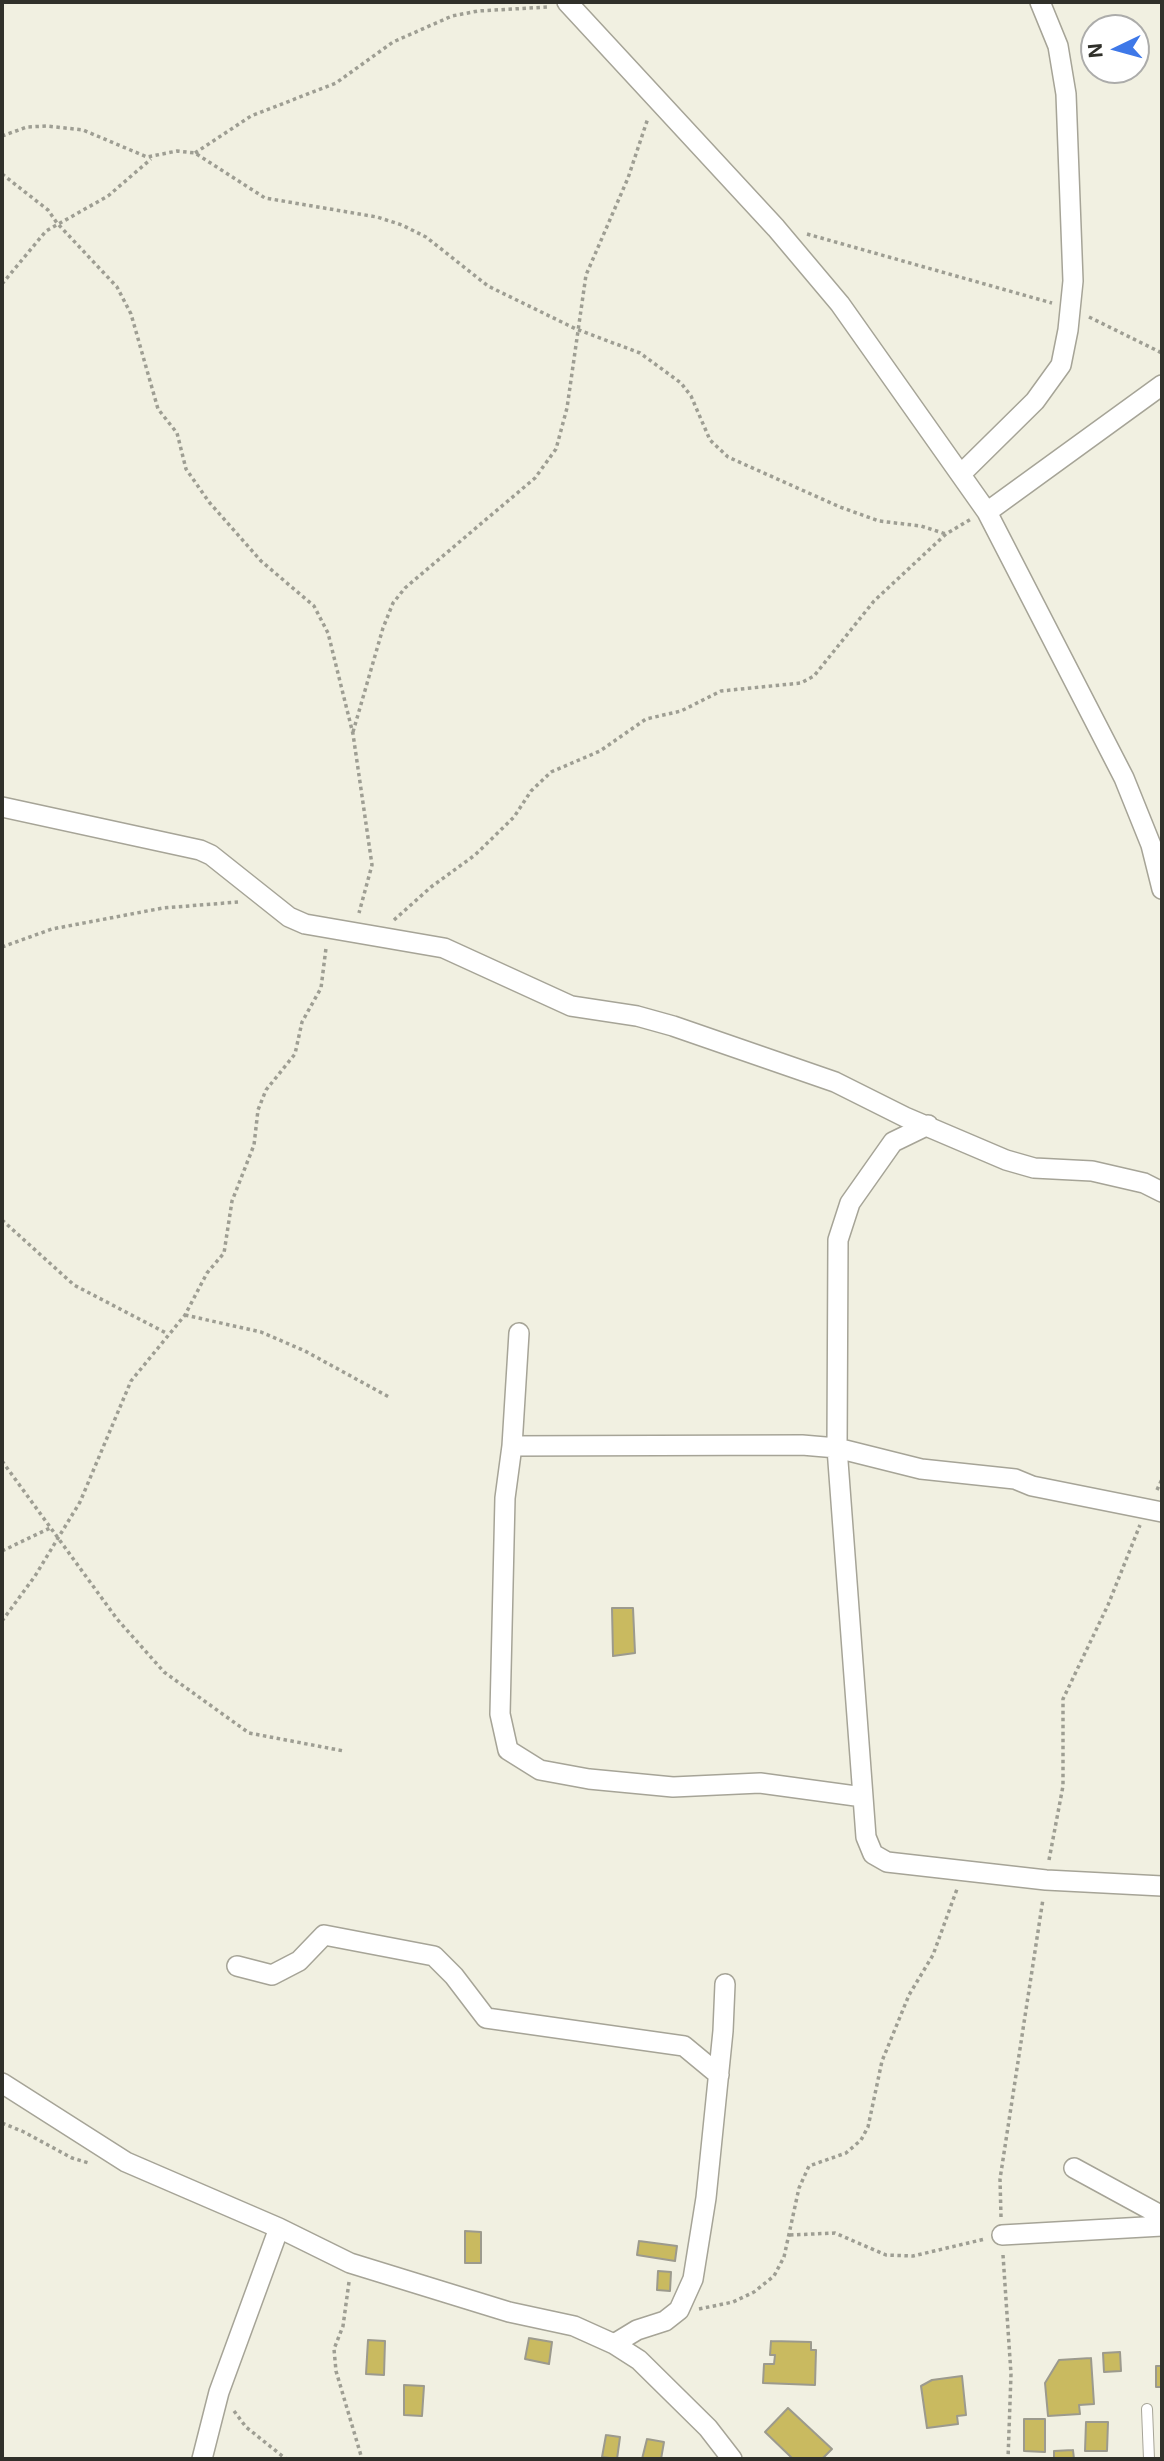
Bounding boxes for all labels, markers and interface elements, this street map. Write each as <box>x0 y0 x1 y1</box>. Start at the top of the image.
north arrow <box>1080 14 1150 84</box>
text: N <box>1083 42 1108 59</box>

